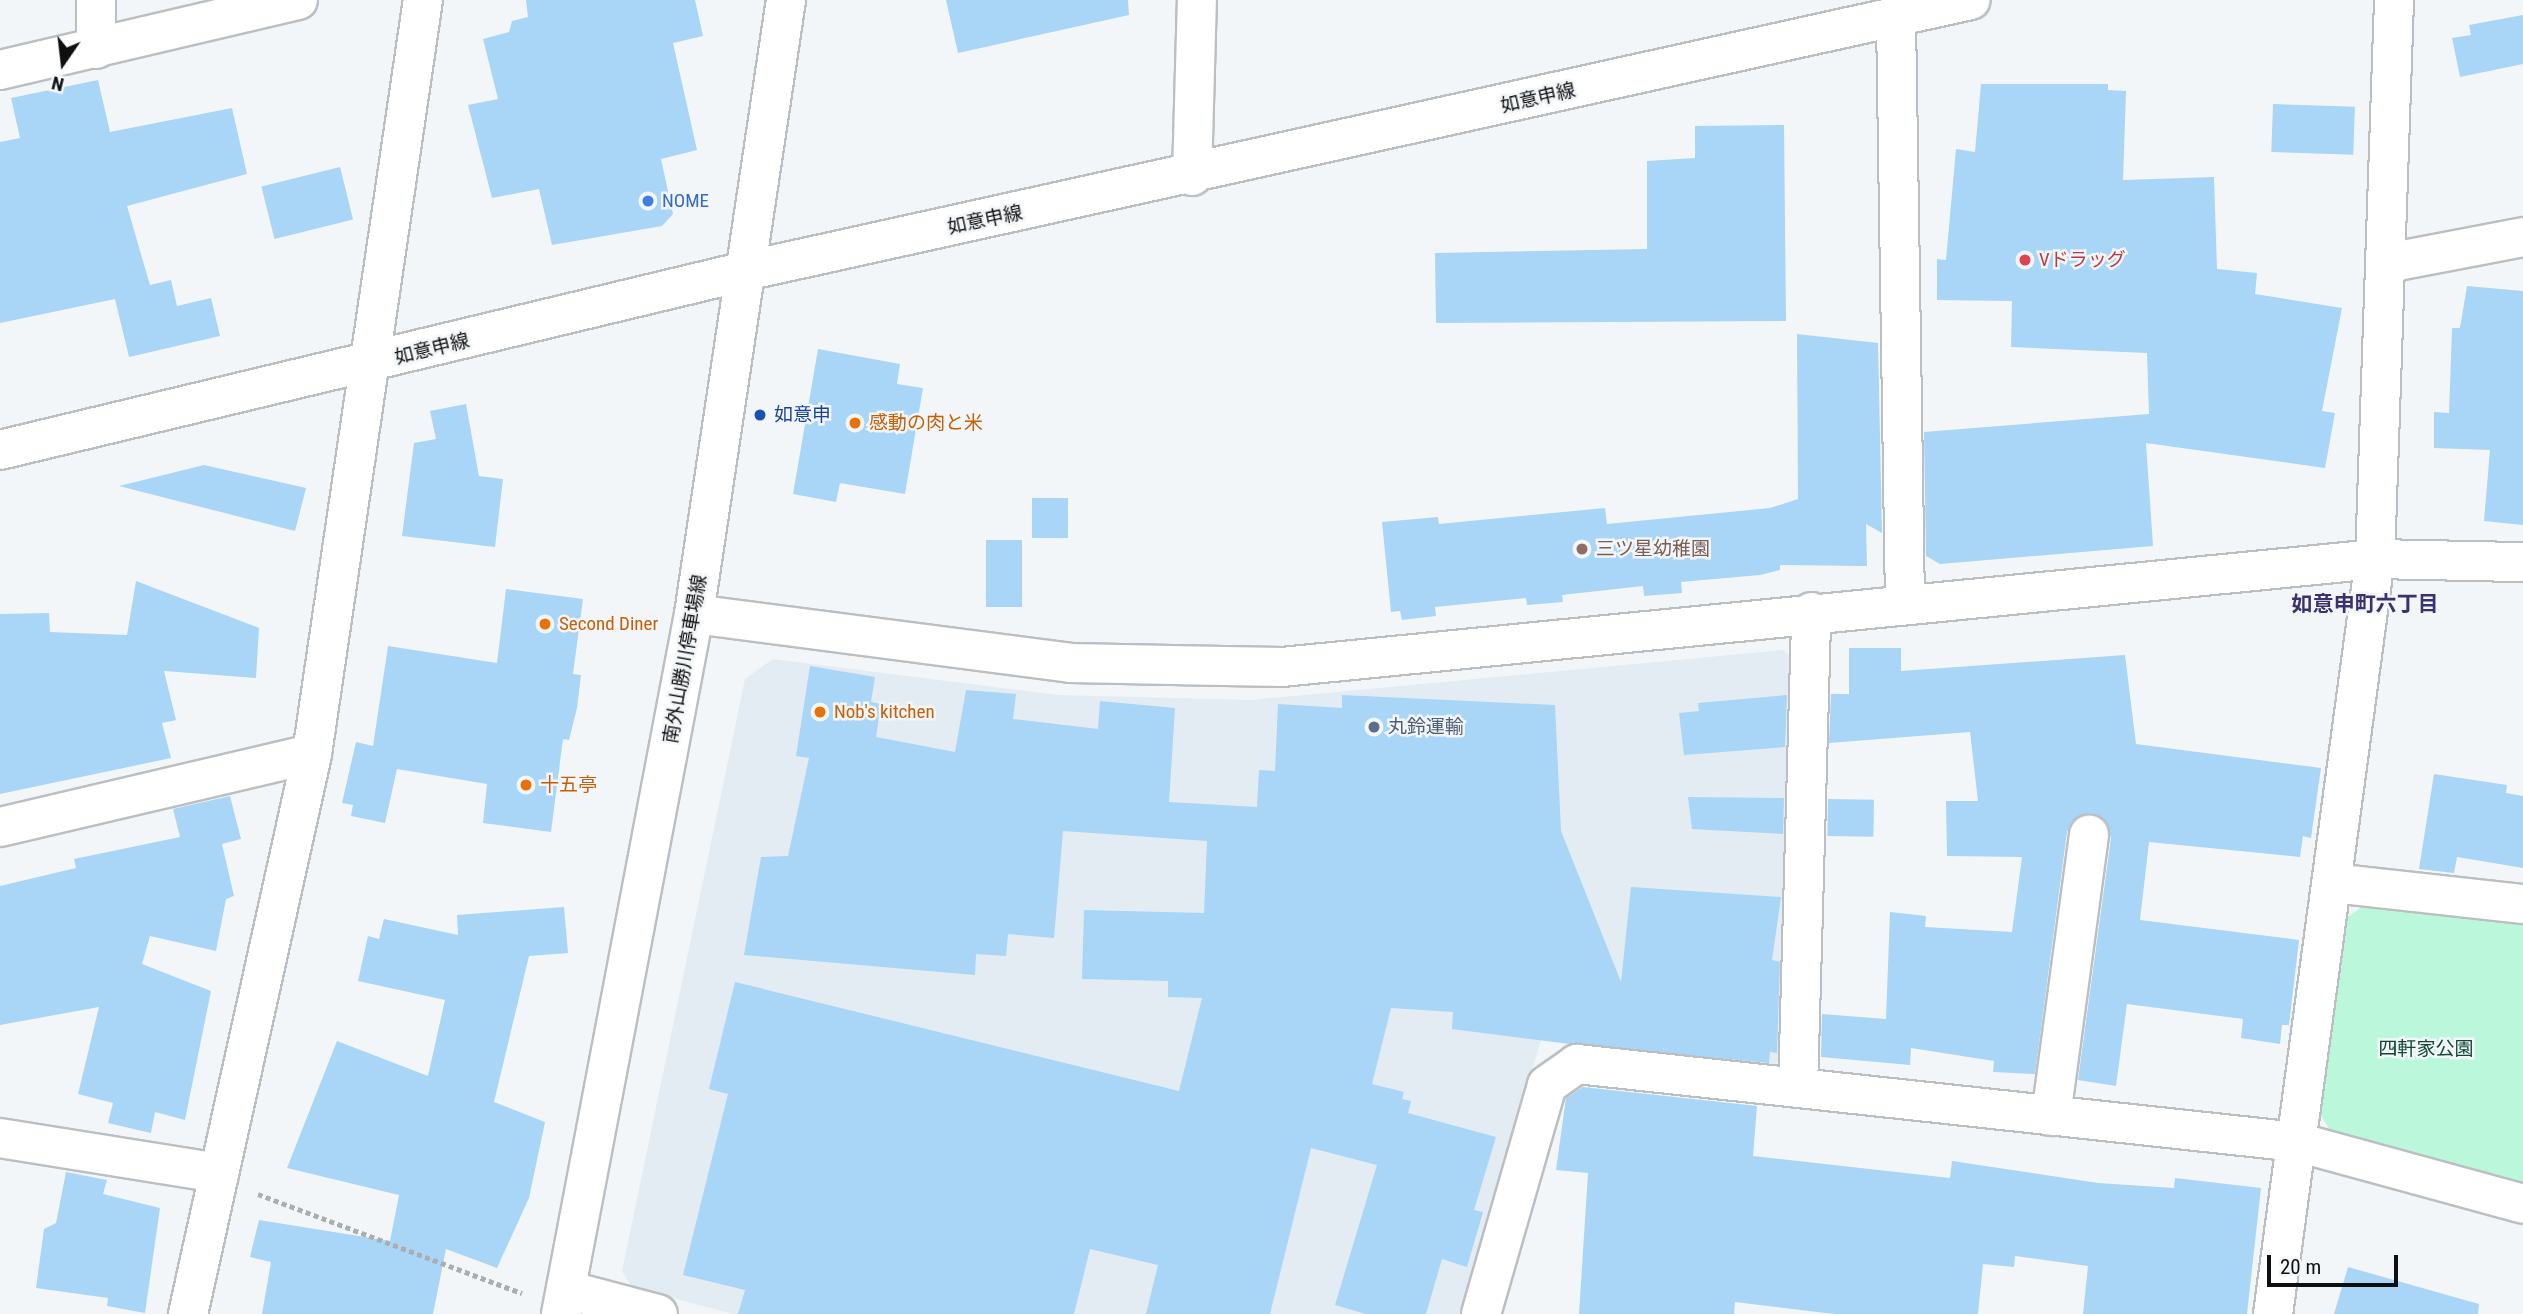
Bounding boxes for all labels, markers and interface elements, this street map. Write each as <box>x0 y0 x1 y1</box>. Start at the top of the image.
north arrow <box>28 28 98 98</box>
text: N <box>49 71 66 96</box>
street label: 如意申線 <box>1498 78 1578 118</box>
place label: NOME <box>662 190 709 212</box>
marker: NOME <box>640 193 656 209</box>
street label: 如意申線 <box>945 201 1025 239</box>
place label: Vドラッグ <box>2039 249 2126 271</box>
marker: Vドラッグ <box>2017 252 2033 268</box>
street label: 如意申線 <box>392 329 472 369</box>
place label: 如意申 <box>774 404 831 426</box>
marker: 如意申 <box>752 407 768 423</box>
place label: 感動の肉と米 <box>869 412 983 434</box>
marker: 感動の肉と米 <box>847 415 863 431</box>
place label: 三ツ星幼稚園 <box>1596 538 1710 560</box>
marker: 三ツ星幼稚園 <box>1574 541 1590 557</box>
street label: 南外山勝川停車場線 <box>659 573 711 745</box>
district label: 如意申町六丁目 <box>2292 591 2438 617</box>
place label: Second Diner <box>559 613 658 635</box>
marker: Second Diner <box>537 616 553 632</box>
place label: Nob's kitchen <box>834 701 935 723</box>
marker: Nob's kitchen <box>812 704 828 720</box>
place label: 丸鈴運輸 <box>1388 716 1464 738</box>
marker: 丸鈴運輸 <box>1366 719 1382 735</box>
place label: 十五亭 <box>540 774 597 796</box>
marker: 十五亭 <box>518 777 534 793</box>
park label: 四軒家公園 <box>2379 1038 2473 1060</box>
scale bar <box>2271 1240 2402 1284</box>
text: 20 m <box>2280 1255 2321 1279</box>

